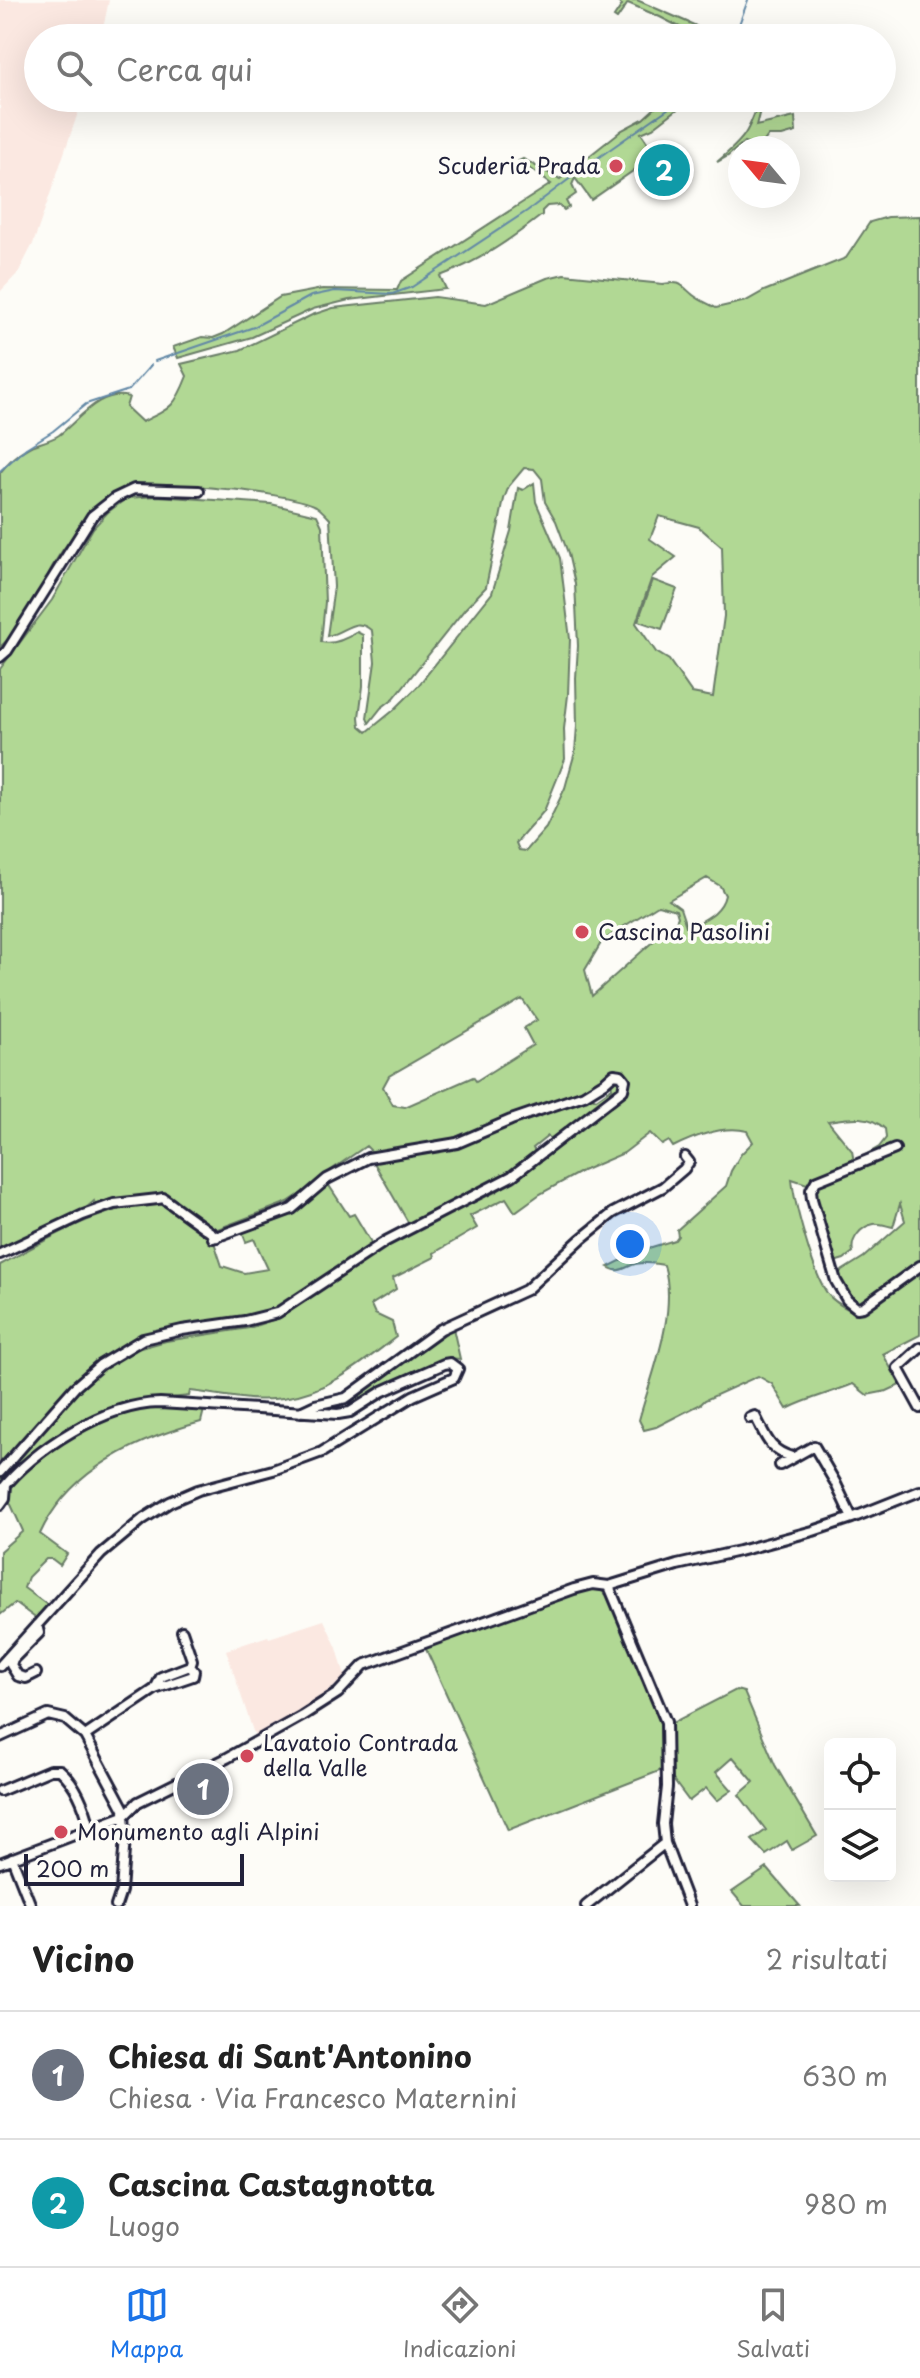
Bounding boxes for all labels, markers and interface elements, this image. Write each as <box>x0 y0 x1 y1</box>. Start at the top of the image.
search box <box>24 24 896 112</box>
icon: search <box>52 46 96 90</box>
text: Cerca qui <box>116 46 253 91</box>
north arrow <box>728 136 800 208</box>
pin: 2 <box>638 140 690 200</box>
place label: Scuderia Prada <box>437 148 600 181</box>
marker: Scuderia Prada <box>607 157 625 175</box>
place label: Cascina Pasolini <box>598 914 770 947</box>
marker: Cascina Pasolini <box>573 923 591 941</box>
your location <box>610 1224 650 1264</box>
place label: Lavatoio Contrada della Valle <box>263 1725 458 1783</box>
map controls <box>824 1738 896 1882</box>
button: locate <box>824 1738 896 1810</box>
marker: Lavatoio Contrada della Valle <box>238 1747 256 1765</box>
pin: 1 <box>177 1759 229 1819</box>
button: layers <box>824 1810 896 1882</box>
place label: Monumento agli Alpini <box>77 1814 320 1847</box>
marker: Monumento agli Alpini <box>52 1823 70 1841</box>
scale bar <box>24 1850 244 1886</box>
text: 200 m <box>36 1851 109 1884</box>
text: Vicino <box>32 1932 134 1984</box>
text: 2 risultati <box>766 1939 888 1978</box>
text: Chiesa di Sant'Antonino <box>108 2033 472 2078</box>
text: 1 <box>52 2056 64 2095</box>
text: 630 m <box>802 2056 888 2095</box>
text: Chiesa · Via Francesco Maternini <box>108 2078 517 2117</box>
text: Cascina Castagnotta <box>108 2161 435 2206</box>
text: 2 <box>49 2184 67 2223</box>
text: 980 m <box>804 2184 888 2223</box>
text: Luogo <box>108 2206 180 2245</box>
tab: Mappa <box>110 2283 183 2364</box>
tab: Indicazioni <box>403 2283 516 2364</box>
tab: Salvati <box>736 2283 810 2364</box>

